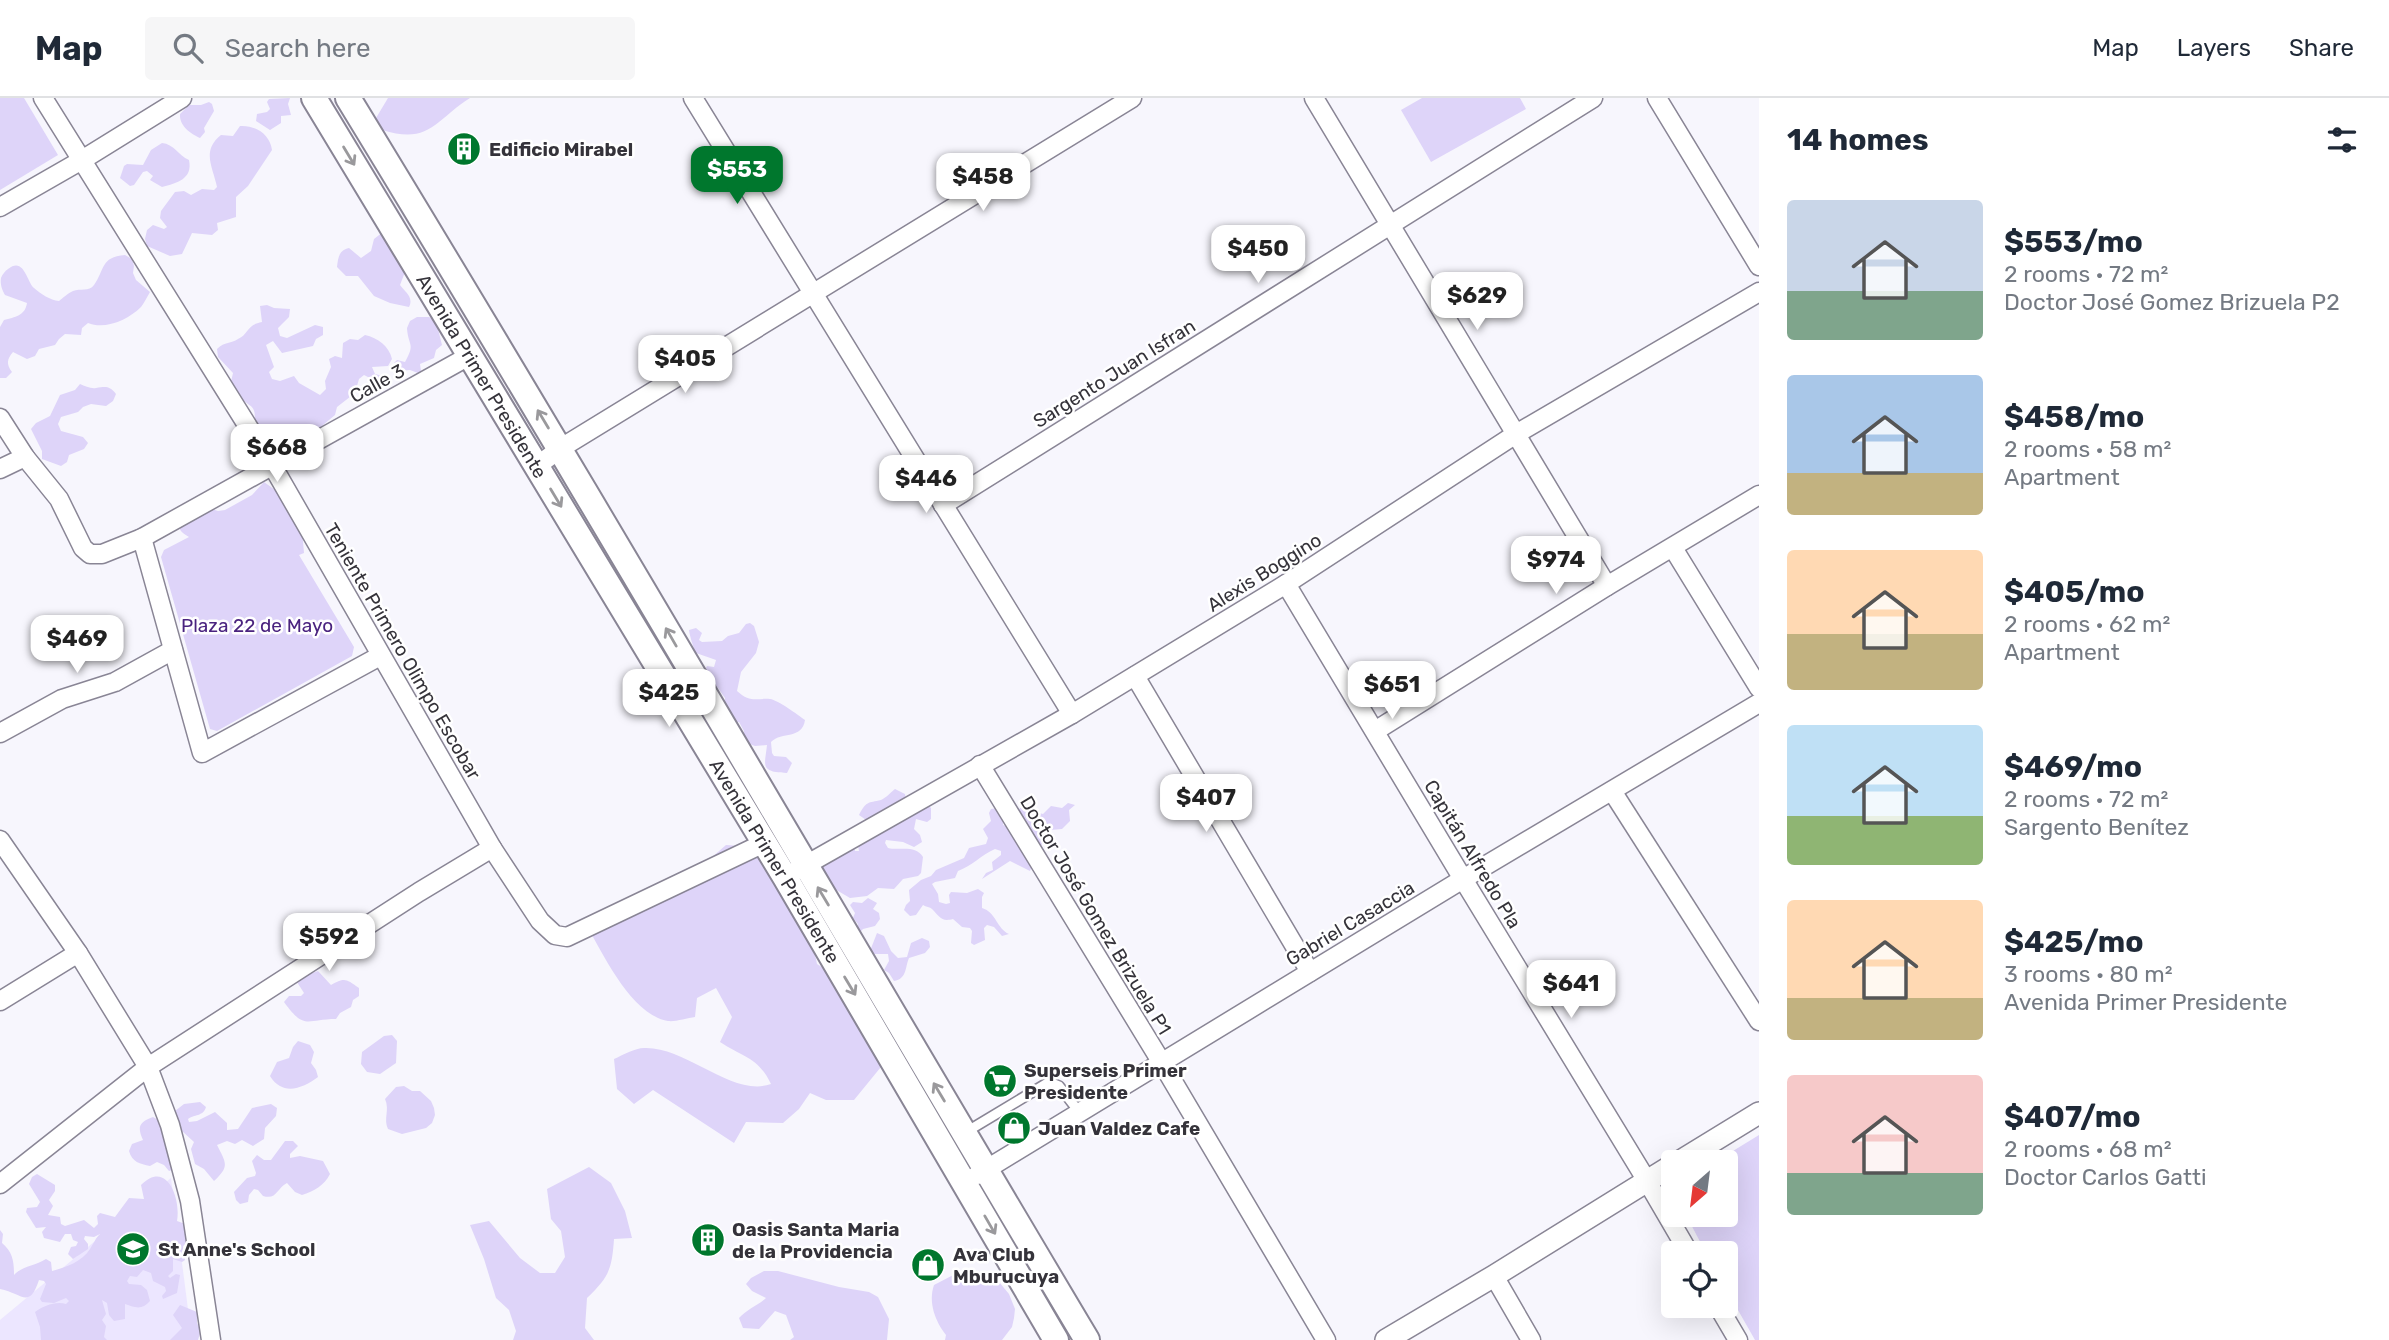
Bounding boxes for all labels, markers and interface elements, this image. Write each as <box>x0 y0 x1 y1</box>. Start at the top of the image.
search box <box>145 17 635 80</box>
text: Map <box>35 29 103 68</box>
icon: search <box>169 29 207 67</box>
text: Search here <box>225 33 370 64</box>
text: Map <box>2092 34 2139 62</box>
text: Layers <box>2177 34 2251 62</box>
text: Share <box>2289 34 2354 62</box>
icon: filters <box>2323 121 2361 159</box>
text: 14 homes <box>1787 122 1929 158</box>
building icon: Edificio Mirabel <box>445 130 483 168</box>
place label: Edificio Mirabel <box>489 138 633 161</box>
one-way arrow <box>342 146 356 166</box>
pin: $553 <box>696 146 778 206</box>
pin: $458 <box>942 153 1024 213</box>
text: $553 <box>707 155 767 183</box>
text: $458 <box>952 162 1014 190</box>
text: $553/mo <box>2004 224 2143 260</box>
pin: $450 <box>1217 226 1299 285</box>
icon: home <box>1843 228 1927 312</box>
text: $450 <box>1227 234 1289 262</box>
text: 2 rooms · 72 m² <box>2004 260 2168 288</box>
street label: Avenida Primer Presidente <box>411 270 552 482</box>
pin: $629 <box>1436 272 1518 332</box>
text: $629 <box>1447 281 1507 309</box>
text: Doctor José Gomez Brizuela P2 <box>2004 288 2340 316</box>
street label: Sargento Juan Isfran <box>1029 314 1200 433</box>
pin: $405 <box>644 336 726 395</box>
text: $405 <box>654 344 716 372</box>
street label: Calle 3 <box>346 359 409 408</box>
text: $458/mo <box>2004 399 2144 435</box>
icon: home <box>1843 403 1927 487</box>
one-way arrow <box>536 410 550 430</box>
pin: $668 <box>236 424 318 484</box>
text: $668 <box>247 433 307 461</box>
text: 2 rooms · 58 m² <box>2004 435 2171 463</box>
pin: $446 <box>885 456 967 515</box>
text: Apartment <box>2004 463 2120 491</box>
text: $446 <box>895 464 957 492</box>
one-way arrow <box>549 487 563 507</box>
street label: Teniente Primero Olimpo Escobar <box>320 519 486 784</box>
street label: Alexis Boggino <box>1203 528 1326 617</box>
pin: $974 <box>1515 536 1597 596</box>
text: $974 <box>1527 545 1585 573</box>
text: $405/mo <box>2004 574 2145 610</box>
icon: home <box>1843 578 1927 662</box>
text: 2 rooms · 62 m² <box>2004 610 2170 638</box>
park label: Plaza 22 de Mayo <box>181 614 333 637</box>
pin: $469 <box>36 616 118 675</box>
text: $469 <box>47 624 107 652</box>
one-way arrow <box>664 627 678 647</box>
text: Apartment <box>2004 638 2120 666</box>
pin: $651 <box>1351 662 1433 721</box>
pin: $425 <box>628 670 710 729</box>
text: $651 <box>1364 670 1420 698</box>
text: $425 <box>639 678 699 706</box>
text: $469/mo <box>2004 749 2142 785</box>
icon: home <box>1843 753 1927 837</box>
street label: Avenida Primer Presidente <box>704 755 845 967</box>
pin: $407 <box>1165 774 1247 834</box>
street label: Capitán Alfredo Pla <box>1419 776 1526 933</box>
text: $407 <box>1176 783 1236 811</box>
text: 2 rooms · 72 m² <box>2004 785 2168 813</box>
street label: Doctor José Gomez Brizuela P1 <box>1015 792 1176 1039</box>
text: Sargento Benítez <box>2004 813 2189 841</box>
street label: Gabriel Casaccia <box>1282 876 1419 971</box>
one-way arrow <box>816 887 830 907</box>
pin: $592 <box>288 914 370 973</box>
text: $592 <box>299 922 359 950</box>
text: $425/mo <box>2004 924 2144 960</box>
icon: home <box>1843 928 1927 1012</box>
pin: $641 <box>1530 960 1612 1020</box>
text: 3 rooms · 80 m² <box>2004 960 2173 988</box>
text: $641 <box>1543 969 1599 997</box>
one-way arrow <box>843 976 857 996</box>
text: Avenida Primer Presidente <box>2004 988 2287 1016</box>
place label: Superseis Primer Presidente <box>1024 1059 1187 1104</box>
supermarket icon: Superseis Primer Presidente <box>981 1062 1019 1100</box>
one-way arrow <box>932 1082 946 1102</box>
text: $407/mo <box>2004 1099 2141 1135</box>
icon: home <box>1843 1103 1927 1187</box>
shop icon: Juan Valdez Cafe <box>995 1109 1033 1147</box>
place label: Juan Valdez Cafe <box>1038 1117 1200 1140</box>
text: 2 rooms · 68 m² <box>2004 1135 2172 1163</box>
north arrow <box>1661 1150 1738 1227</box>
map controls <box>1661 1150 1738 1318</box>
text: Doctor Carlos Gatti <box>2004 1163 2207 1191</box>
one-way arrow <box>984 1214 997 1235</box>
place label: Oasis Santa Maria de la Providencia <box>732 1218 900 1263</box>
building icon: Oasis Santa Maria de la Providencia <box>689 1221 727 1259</box>
school or university icon: St Anne's School <box>114 1230 152 1268</box>
place label: St Anne's School <box>158 1238 316 1261</box>
button: locate <box>1661 1241 1738 1318</box>
place label: Ava Club Mburucuya <box>953 1243 1059 1288</box>
shop icon: Ava Club Mburucuya <box>909 1246 947 1284</box>

